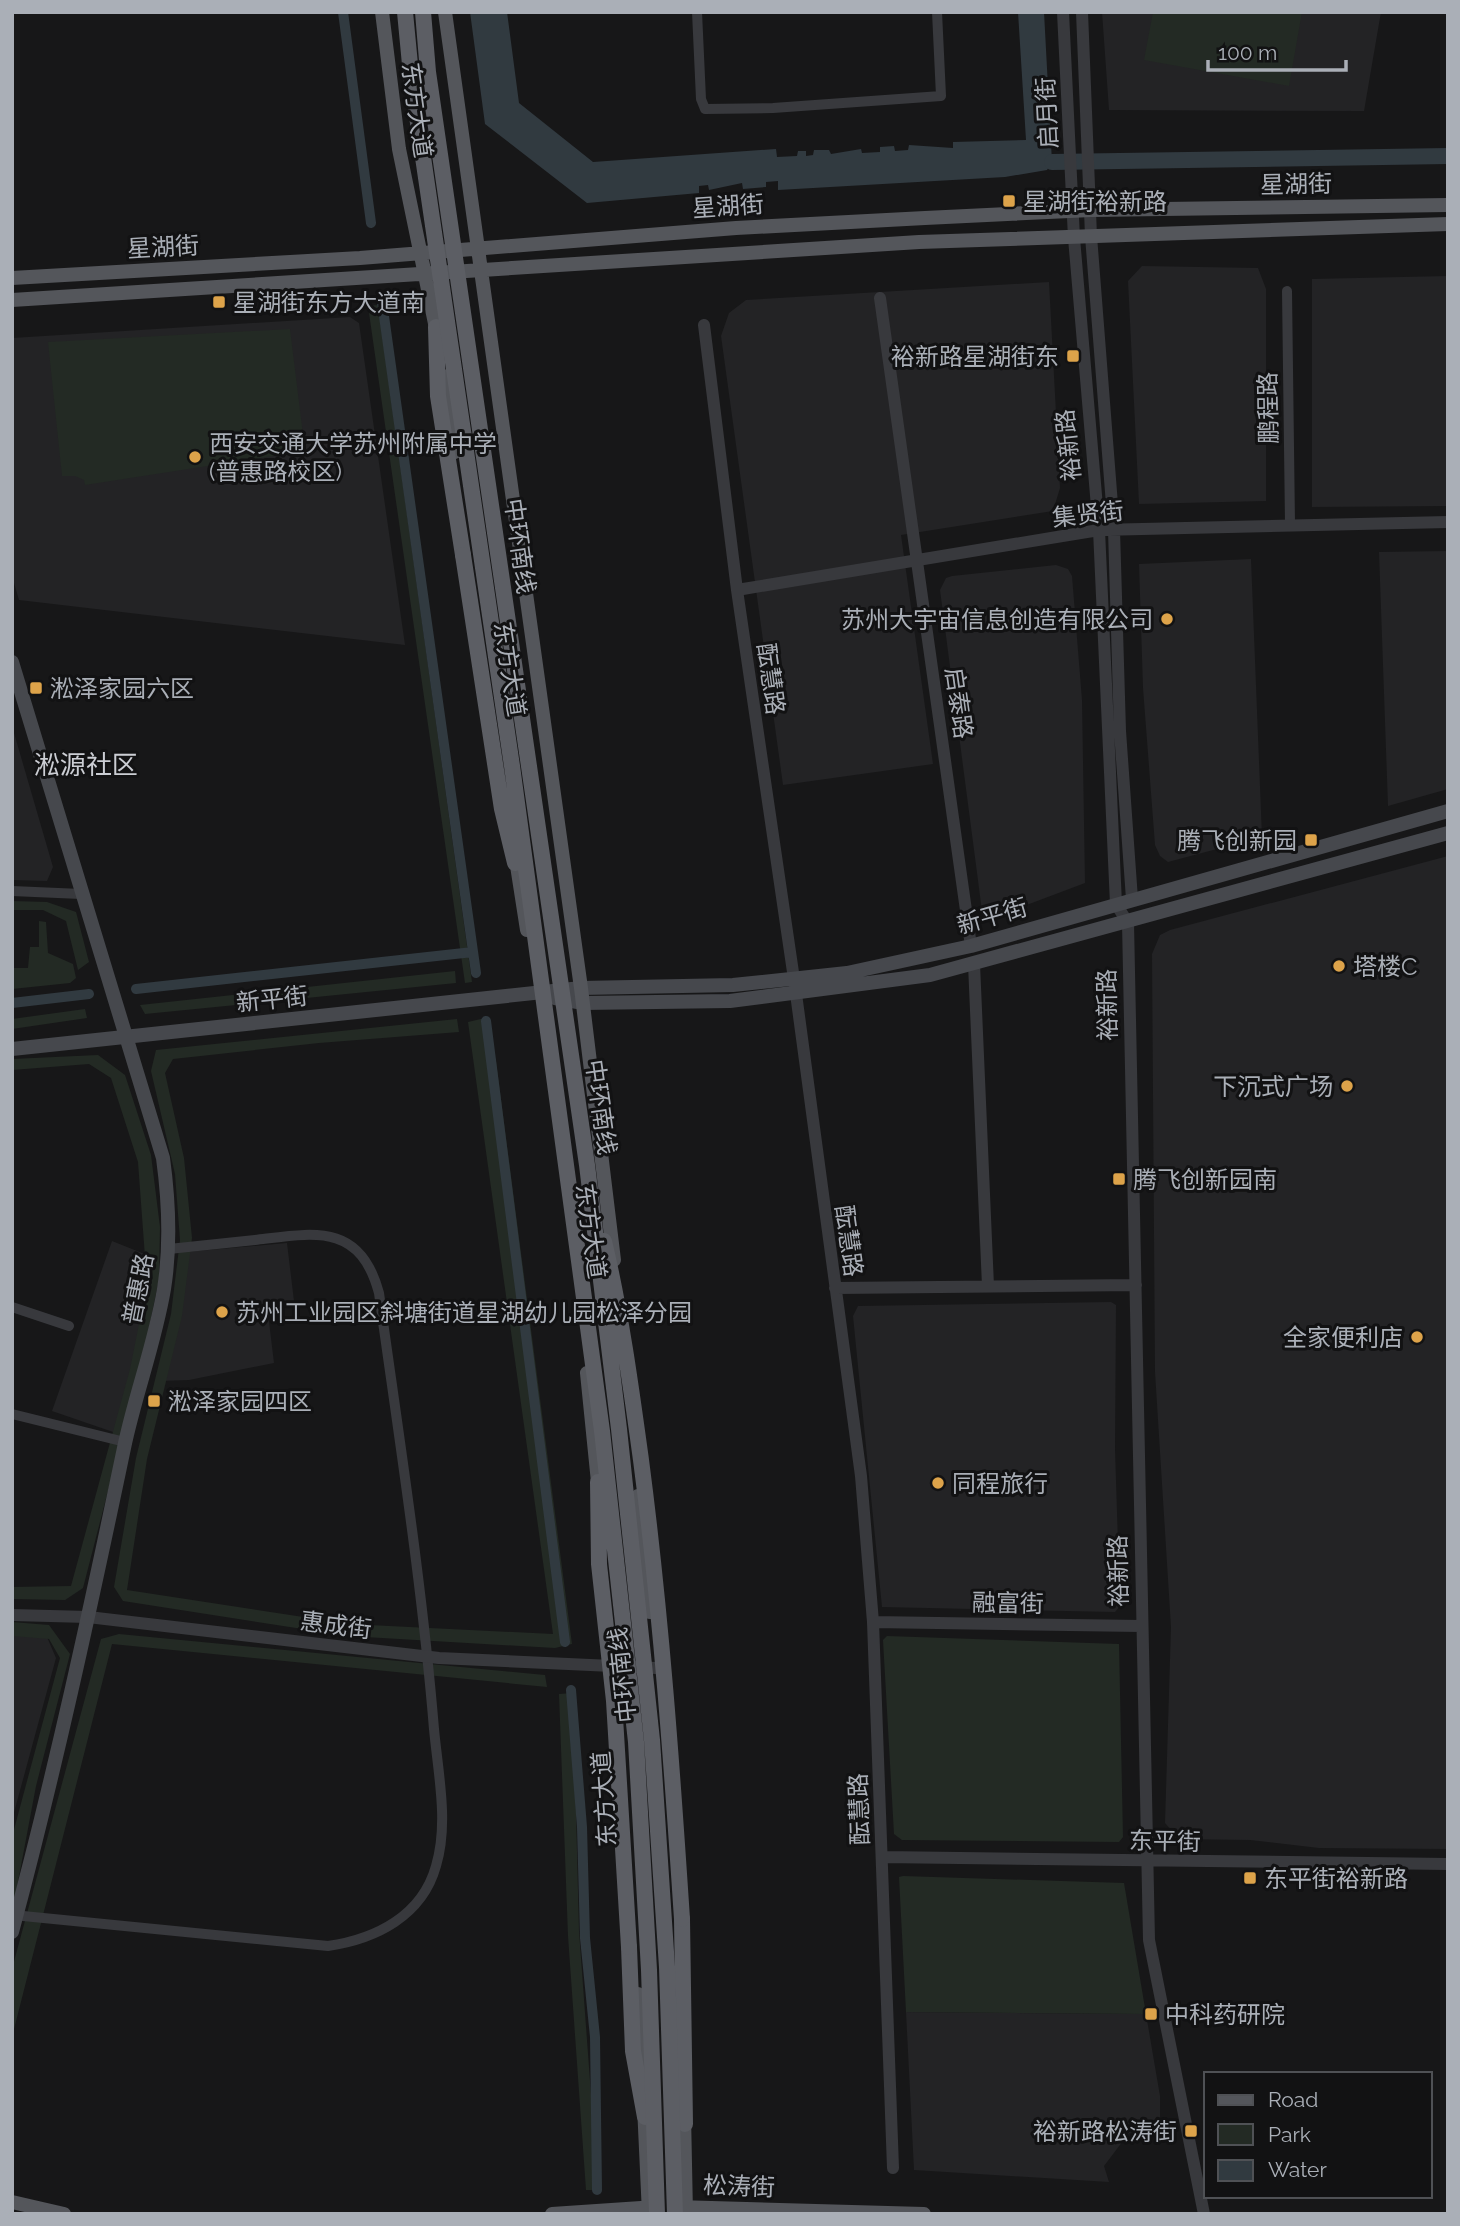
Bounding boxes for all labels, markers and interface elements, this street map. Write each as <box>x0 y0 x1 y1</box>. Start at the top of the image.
scale bar <box>1208 28 1346 72</box>
text: 100 m <box>1218 40 1277 65</box>
street label: 东方大道 <box>396 60 438 160</box>
street label: 启月街 <box>1031 76 1063 150</box>
street label: 星湖街 <box>1260 169 1332 199</box>
place label: 星湖街裕新路 <box>1023 187 1167 216</box>
street label: 星湖街 <box>691 189 765 223</box>
marker: 星湖街裕新路 <box>1001 193 1017 209</box>
street label: 星湖街 <box>126 231 200 263</box>
place label: 星湖街东方大道南 <box>233 288 425 317</box>
marker: 星湖街东方大道南 <box>211 294 227 310</box>
place label: 裕新路星湖街东 <box>891 342 1059 371</box>
marker: 裕新路星湖街东 <box>1065 348 1081 364</box>
street label: 鹏程路 <box>1253 372 1283 444</box>
street label: 裕新路 <box>1050 408 1086 482</box>
place label: 西安交通大学苏州附属中学 (普惠路校区) <box>209 429 497 486</box>
marker: 西安交通大学苏州附属中学 (普惠路校区) <box>187 449 203 465</box>
street label: 中环南线 <box>499 496 541 596</box>
street label: 集贤街 <box>1051 496 1125 532</box>
place label: 苏州大宇宙信息创造有限公司 <box>841 605 1153 634</box>
marker: 苏州大宇宙信息创造有限公司 <box>1159 611 1175 627</box>
street label: 东方大道 <box>488 619 532 719</box>
street label: 酝慧路 <box>752 641 790 717</box>
street label: 启泰路 <box>940 665 978 741</box>
place label: 淞泽家园六区 <box>50 674 194 703</box>
marker: 淞泽家园六区 <box>28 680 44 696</box>
district label: 淞源社区 <box>34 750 138 780</box>
place label: 腾飞创新园 <box>1177 826 1297 855</box>
marker: 腾飞创新园 <box>1303 832 1319 848</box>
street label: 新平街 <box>953 892 1031 940</box>
place label: 塔楼C <box>1353 952 1417 981</box>
marker: 塔楼C <box>1331 958 1347 974</box>
street label: 裕新路 <box>1092 969 1122 1041</box>
street label: 新平街 <box>235 981 309 1017</box>
street label: 中环南线 <box>580 1057 622 1157</box>
place label: 下沉式广场 <box>1213 1072 1333 1101</box>
marker: 下沉式广场 <box>1339 1078 1355 1094</box>
place label: 腾飞创新园南 <box>1133 1165 1277 1194</box>
marker: 腾飞创新园南 <box>1111 1171 1127 1187</box>
street label: 东方大道 <box>570 1181 612 1281</box>
street label: 酝慧路 <box>830 1203 868 1279</box>
street label: 普惠路 <box>117 1251 159 1327</box>
place label: 苏州工业园区斜塘街道星湖幼儿园松泽分园 <box>236 1298 692 1327</box>
marker: 苏州工业园区斜塘街道星湖幼儿园松泽分园 <box>214 1304 230 1320</box>
place label: 全家便利店 <box>1283 1323 1403 1352</box>
marker: 全家便利店 <box>1409 1329 1425 1345</box>
place label: 淞泽家园四区 <box>168 1387 312 1416</box>
marker: 淞泽家园四区 <box>146 1393 162 1409</box>
place label: 同程旅行 <box>952 1469 1048 1498</box>
marker: 同程旅行 <box>930 1475 946 1491</box>
street label: 裕新路 <box>1103 1535 1133 1607</box>
street label: 融富街 <box>972 1588 1044 1618</box>
street label: 惠成街 <box>299 1606 373 1644</box>
street label: 中环南线 <box>603 1626 641 1724</box>
street label: 东方大道 <box>586 1750 622 1848</box>
street label: 酝慧路 <box>843 1773 875 1845</box>
street label: 东平街 <box>1129 1826 1201 1856</box>
place label: 东平街裕新路 <box>1264 1864 1408 1893</box>
marker: 东平街裕新路 <box>1242 1870 1258 1886</box>
place label: 中科药研院 <box>1165 2000 1285 2029</box>
marker: 中科药研院 <box>1143 2006 1159 2022</box>
legend <box>1204 2072 1432 2198</box>
text: Road <box>1268 2087 1318 2112</box>
place label: 裕新路松涛街 <box>1033 2117 1177 2146</box>
text: Park <box>1268 2122 1311 2147</box>
marker: 裕新路松涛街 <box>1183 2123 1199 2139</box>
text: Water <box>1268 2157 1327 2182</box>
street label: 松涛街 <box>703 2170 775 2202</box>

